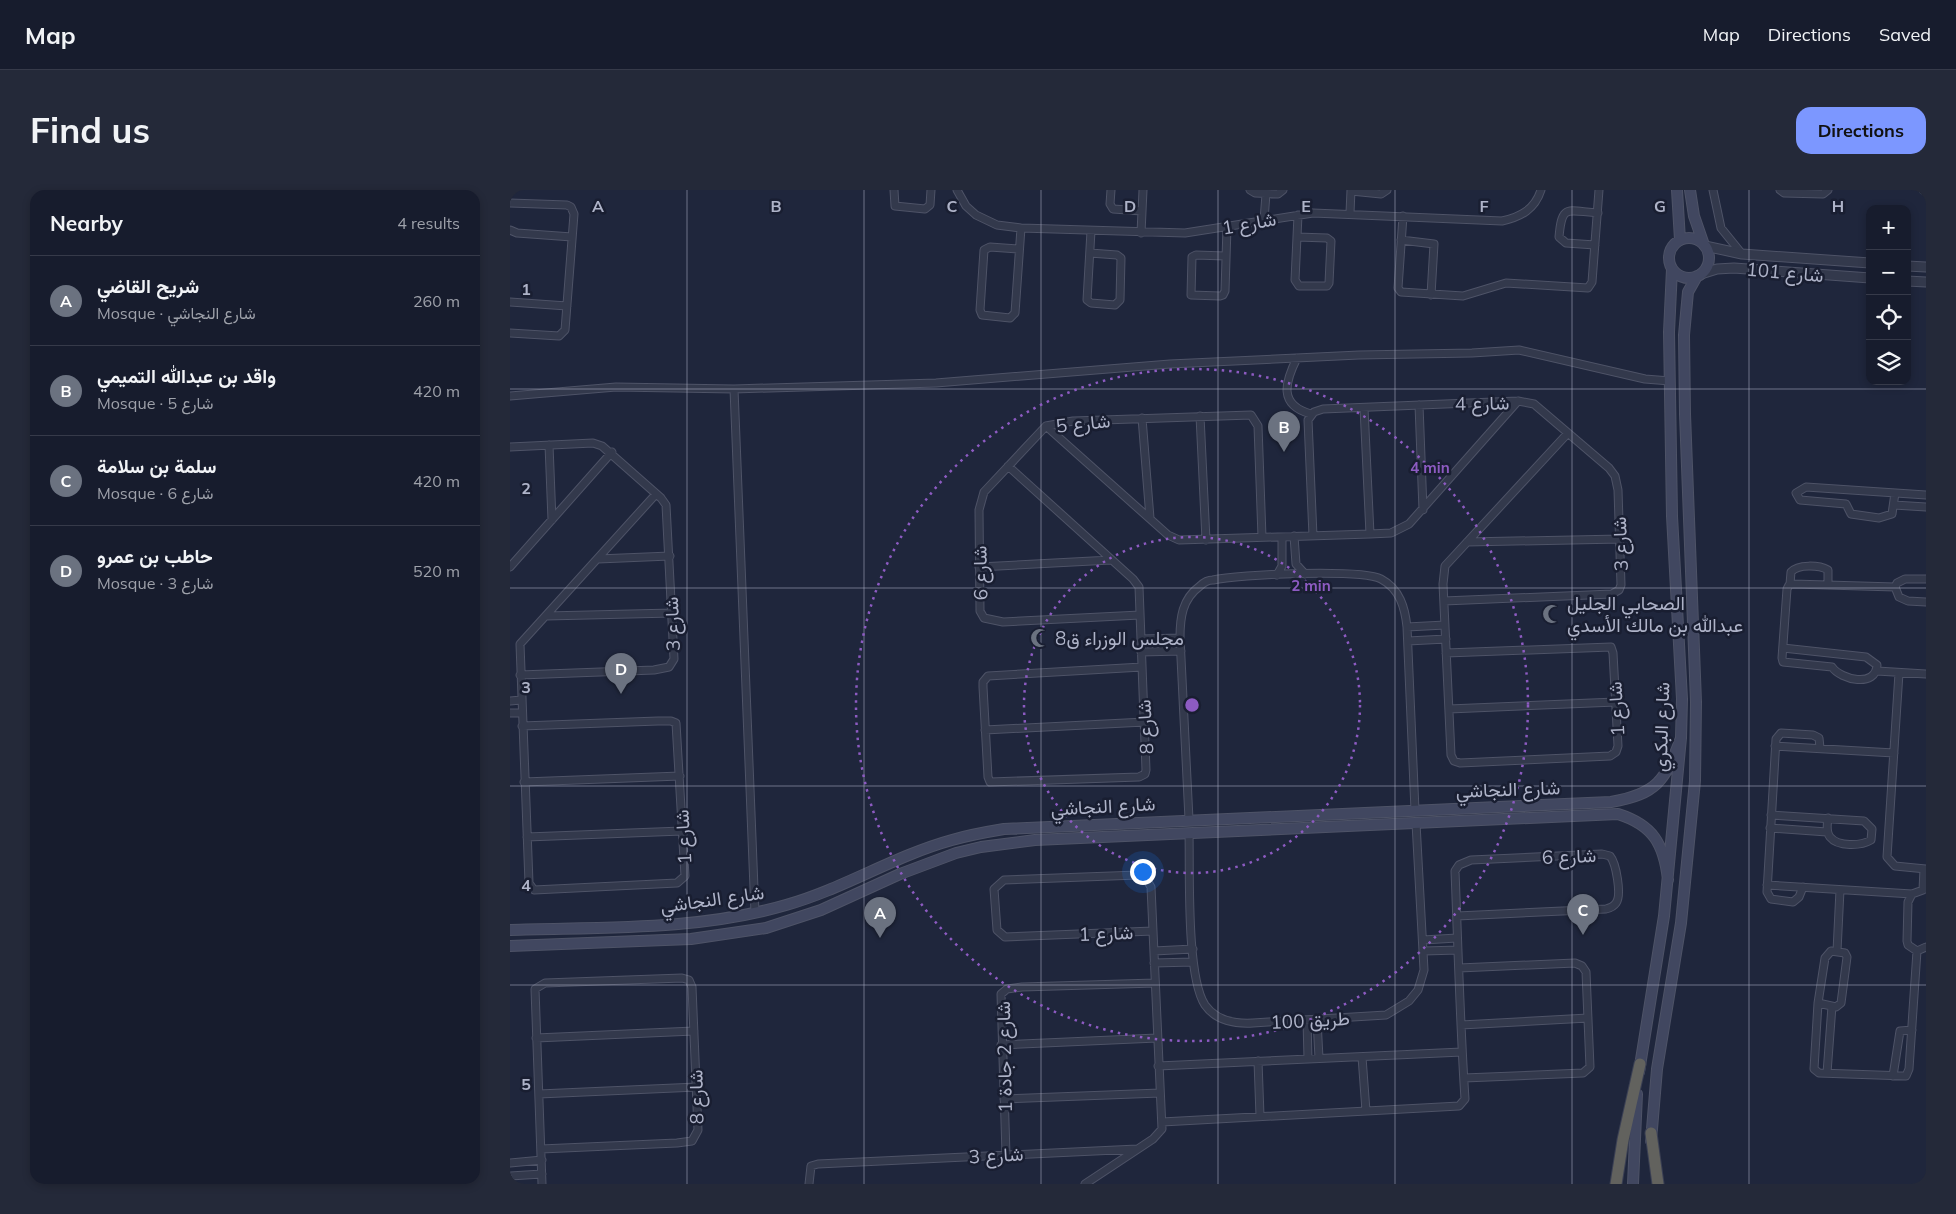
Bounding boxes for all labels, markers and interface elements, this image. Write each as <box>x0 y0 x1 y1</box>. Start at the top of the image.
text: Map <box>25 20 76 50</box>
text: Map <box>1703 23 1740 46</box>
text: Directions <box>1768 23 1851 46</box>
text: Saved <box>1879 23 1931 46</box>
button: Directions <box>1796 107 1926 154</box>
text: Find us <box>30 108 150 152</box>
text: A <box>592 196 604 216</box>
text: B <box>770 196 782 216</box>
text: C <box>947 196 958 216</box>
text: D <box>1124 196 1136 216</box>
text: E <box>1301 196 1311 216</box>
text: F <box>1479 196 1489 216</box>
text: G <box>1654 196 1666 216</box>
text: H <box>1832 196 1844 216</box>
map controls <box>1866 205 1911 385</box>
button: + <box>1866 205 1911 250</box>
street label: شارع 1 <box>1220 206 1278 241</box>
text: Nearby <box>50 210 123 236</box>
text: 4 results <box>397 213 460 233</box>
button: − <box>1866 250 1911 295</box>
street label: شارع 101 <box>1745 257 1825 288</box>
text: شريح القاضي <box>97 274 199 298</box>
text: 1 <box>521 279 531 299</box>
text: A <box>60 291 72 311</box>
text: 260 m <box>413 291 460 311</box>
button: locate <box>1866 295 1911 340</box>
text: Mosque · شارع النجاشي <box>97 303 256 323</box>
button: layers <box>1866 340 1911 385</box>
text: واقد بن عبدالله التميمي <box>97 364 276 388</box>
text: B <box>60 381 72 401</box>
text: 420 m <box>413 381 460 401</box>
street label: شارع 4 <box>1454 391 1510 416</box>
text: Mosque · شارع 5 <box>97 393 213 413</box>
street label: شارع 5 <box>1055 408 1112 439</box>
pin: B <box>1268 411 1300 452</box>
text: سلمة بن سلامة <box>97 454 217 478</box>
text: 4 min <box>1410 458 1450 477</box>
text: C <box>61 471 71 491</box>
text: 420 m <box>413 471 460 491</box>
text: 2 <box>521 478 531 498</box>
text: Mosque · شارع 6 <box>97 483 213 503</box>
street label: شارع 3 <box>1607 516 1634 572</box>
text: حاطب بن عمرو <box>97 544 213 568</box>
street label: شارع 6 <box>968 545 993 601</box>
text: D <box>60 561 72 581</box>
text: 520 m <box>413 561 460 581</box>
text: Mosque · شارع 3 <box>97 573 213 593</box>
text: 2 min <box>1291 576 1331 595</box>
place label: الصحابي الجليل عبدالله بن مالك الأسدي <box>1567 591 1743 641</box>
street label: شارع 3 <box>659 596 686 652</box>
mosque icon: الصحابي الجليل عبدالله بن مالك الأسدي <box>1541 603 1563 625</box>
place label: مجلس الوزراء ق8 <box>1055 626 1184 650</box>
mosque icon: مجلس الوزراء ق8 <box>1029 627 1051 649</box>
pin: D <box>605 653 637 694</box>
text: 3 <box>521 677 531 697</box>
street label: شارع 1 <box>1603 681 1630 737</box>
street label: شارع البكري <box>1647 682 1679 773</box>
centre of rings <box>1183 696 1201 714</box>
street label: شارع 8 <box>1132 699 1159 755</box>
street label: شارع النجاشي <box>1455 775 1561 807</box>
street label: شارع النجاشي <box>1050 791 1156 825</box>
street label: شارع 1 <box>670 809 697 865</box>
street label: شارع 6 <box>1541 843 1597 870</box>
your location <box>1130 859 1156 885</box>
text: 4 <box>521 875 531 895</box>
street label: شارع النجاشي <box>658 880 766 922</box>
pin: C <box>1567 894 1599 935</box>
pin: A <box>864 897 896 938</box>
street label: شارع 1 <box>1078 920 1134 947</box>
street label: شارع 2 جادة 1 <box>991 1001 1018 1113</box>
street label: طريق 100 <box>1270 1006 1350 1034</box>
street label: شارع 8 <box>684 1069 709 1125</box>
text: 5 <box>521 1074 531 1094</box>
street label: شارع 3 <box>968 1142 1024 1169</box>

